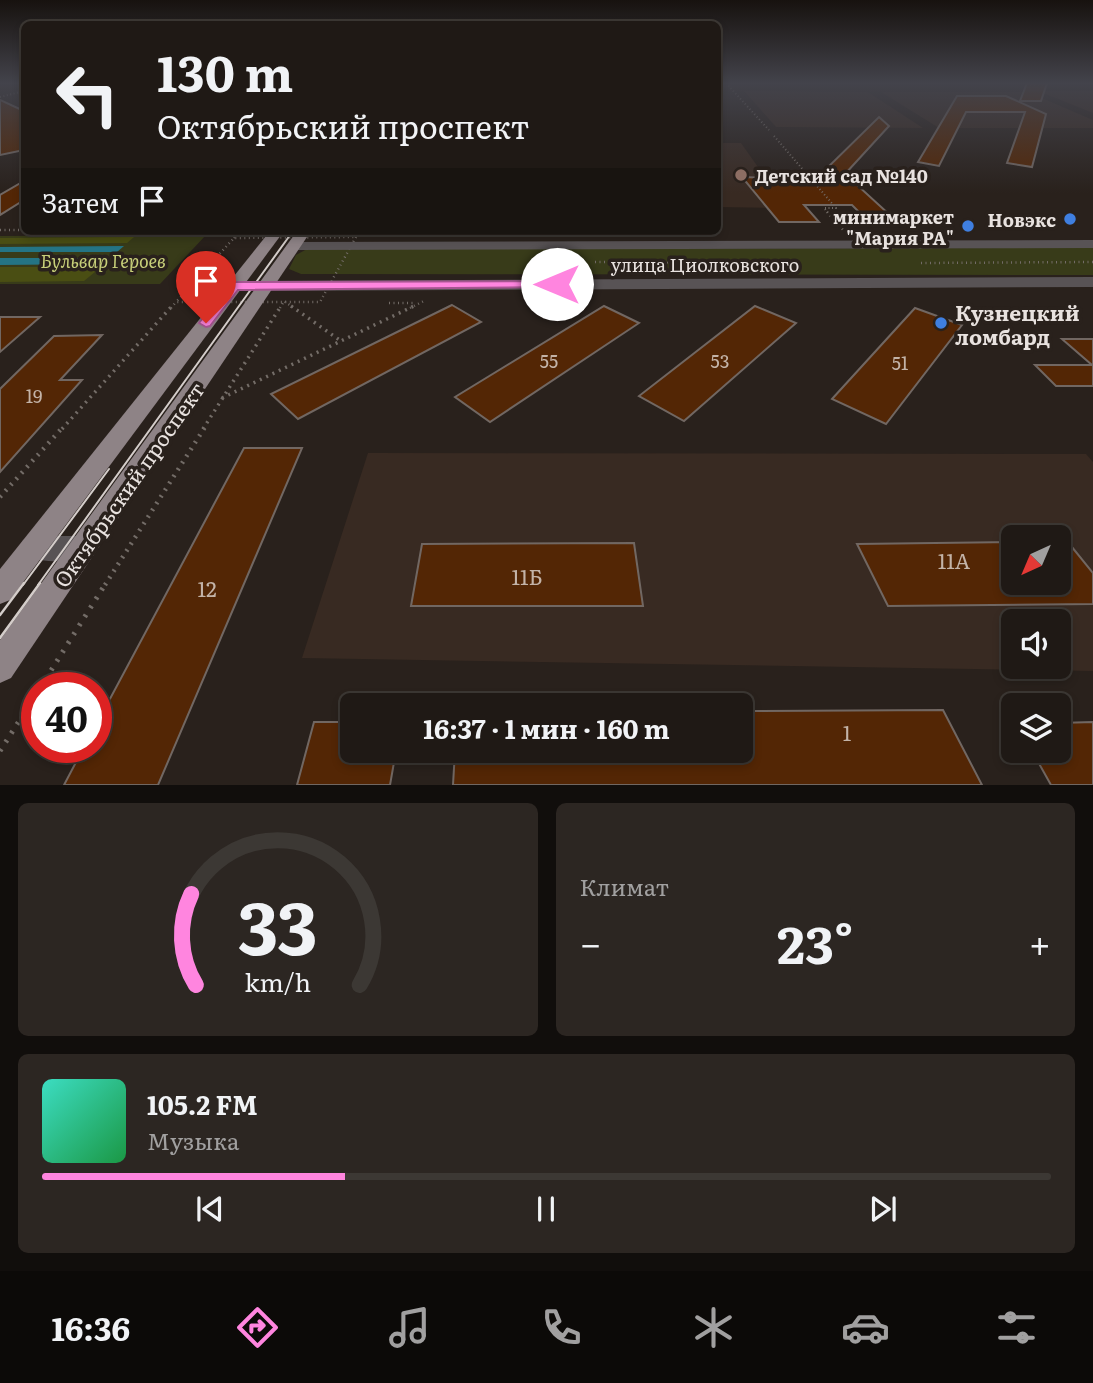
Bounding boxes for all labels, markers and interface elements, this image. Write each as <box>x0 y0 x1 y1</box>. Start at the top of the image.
text: 130 m <box>157 34 293 107</box>
icon: left <box>42 49 133 140</box>
text: Октябрьский проспект <box>157 101 529 149</box>
place label: Детский сад №140 <box>755 162 928 189</box>
marker: Детский сад №140 <box>733 167 749 183</box>
text: Затем <box>42 182 119 221</box>
icon: arrive <box>133 182 171 220</box>
place label: минимаркет "Мария РА" <box>833 203 954 251</box>
place label: Новэкс <box>988 206 1056 233</box>
marker: Новэкс <box>1062 211 1078 227</box>
marker: минимаркет "Мария РА" <box>960 218 976 234</box>
park label: Бульвар Героев <box>40 247 166 274</box>
position arrow <box>520 247 594 321</box>
pin <box>176 251 236 323</box>
street label: улица Циолковского <box>611 251 799 278</box>
icon: arrive <box>187 262 225 300</box>
place label: Кузнецкий ломбард <box>955 296 1080 351</box>
marker: Кузнецкий ломбард <box>933 315 949 331</box>
house number: 55 <box>540 347 558 374</box>
house number: 53 <box>711 347 729 374</box>
house number: 51 <box>892 349 908 376</box>
street label: Октябрьский проспект <box>45 375 211 593</box>
house number: 19 <box>26 382 42 409</box>
north arrow <box>1001 525 1071 595</box>
map controls <box>1001 525 1071 763</box>
house number: 11А <box>938 544 971 575</box>
house number: 11Б <box>511 560 543 591</box>
house number: 12 <box>197 572 217 603</box>
button: sound <box>1001 609 1071 679</box>
speed limit sign: 40 <box>21 672 112 763</box>
button: layers <box>1001 693 1071 763</box>
text: 16:37 · 1 мин · 160 m <box>423 708 670 747</box>
house number: 1 <box>843 716 852 747</box>
text: Климат <box>580 869 669 903</box>
text: 33 <box>238 870 318 978</box>
text: 23° <box>777 903 853 980</box>
text: − <box>580 913 602 970</box>
text: + <box>1029 913 1051 970</box>
text: km/h <box>244 963 311 1000</box>
text: 105.2 FM <box>147 1084 258 1123</box>
text: Музыка <box>147 1123 239 1157</box>
icon: previous <box>191 1190 229 1228</box>
icon: pause <box>527 1190 565 1228</box>
icon: next <box>864 1190 902 1228</box>
text: 16:36 <box>51 1303 130 1351</box>
icon: directions <box>233 1303 282 1352</box>
icon: music <box>385 1303 434 1352</box>
icon: phone <box>537 1303 586 1352</box>
icon: climate <box>689 1303 738 1352</box>
icon: car <box>841 1303 890 1352</box>
icon: filters <box>992 1303 1041 1352</box>

